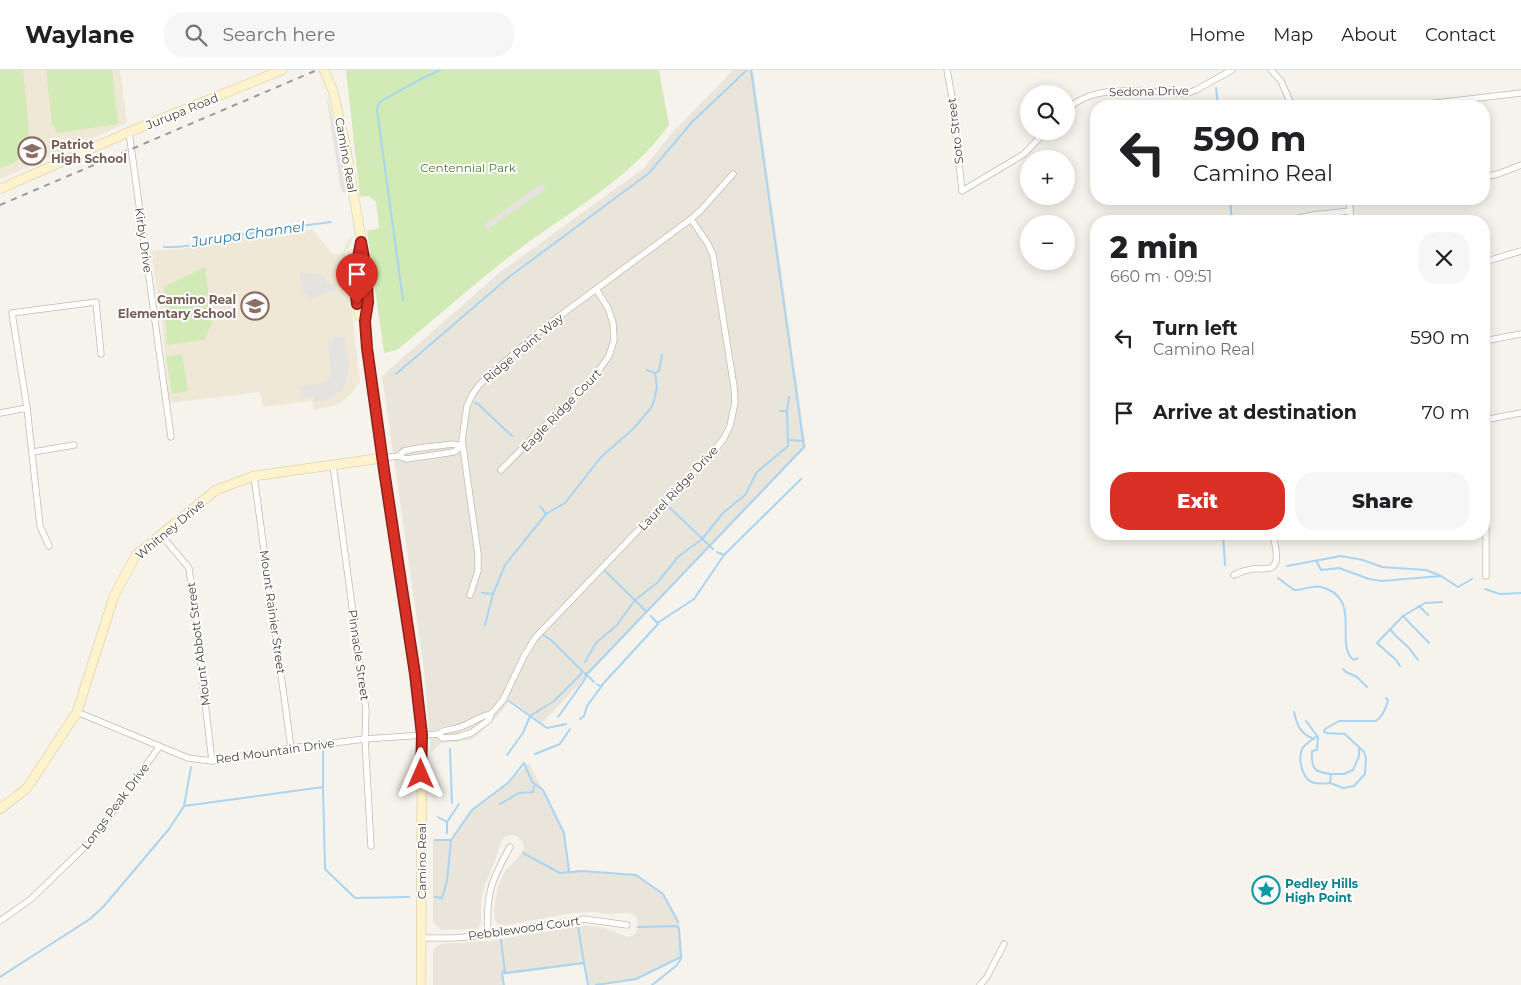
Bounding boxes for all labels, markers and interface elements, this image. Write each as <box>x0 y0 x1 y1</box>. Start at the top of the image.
search box <box>164 12 514 57</box>
text: Waylane <box>25 20 134 49</box>
icon: search <box>182 21 210 49</box>
text: Search here <box>222 23 335 46</box>
text: Home <box>1189 24 1245 46</box>
text: Map <box>1273 24 1313 46</box>
text: About <box>1341 24 1397 46</box>
text: Contact <box>1425 24 1496 46</box>
street label: Sedona Drive <box>1109 83 1189 99</box>
map controls <box>1020 85 1075 270</box>
button: search <box>1020 85 1075 140</box>
street label: Jurupa Road <box>143 90 220 133</box>
street label: Soto Street <box>943 97 966 165</box>
street label: Camino Real <box>332 116 360 194</box>
text: 590 m <box>1193 117 1307 160</box>
icon: left <box>1110 120 1175 185</box>
school or university icon: Patriot High School <box>17 136 47 166</box>
place label: Patriot High School <box>51 137 127 166</box>
button: + <box>1020 150 1075 205</box>
park label: Centennial Park <box>420 160 517 175</box>
text: Camino Real <box>1193 160 1333 187</box>
street label: Kirby Drive <box>132 207 156 273</box>
button: − <box>1020 215 1075 270</box>
water label: Jurupa Channel <box>189 217 306 251</box>
text: 2 min <box>1110 229 1198 266</box>
button: close <box>1418 232 1470 284</box>
pin <box>336 253 378 304</box>
icon: arrive <box>343 260 371 288</box>
text: 660 m · 09:51 <box>1110 267 1212 286</box>
school or university icon: Camino Real Elementary School <box>240 291 270 321</box>
place label: Camino Real Elementary School <box>118 292 236 321</box>
street label: Ridge Point Way <box>480 310 567 386</box>
text: Turn left <box>1153 317 1238 340</box>
icon: left <box>1110 324 1138 352</box>
text: 590 m <box>1410 326 1470 349</box>
text: Camino Real <box>1153 340 1255 359</box>
street label: Eagle Ridge Court <box>518 365 604 454</box>
icon: arrive <box>1110 399 1138 427</box>
text: Arrive at destination <box>1153 401 1357 424</box>
text: 70 m <box>1421 401 1470 424</box>
street label: Laurel Ridge Drive <box>635 442 721 534</box>
button: Exit <box>1110 472 1285 530</box>
button: Share <box>1295 472 1470 530</box>
street label: Whitney Drive <box>132 496 208 562</box>
street label: Mount Rainier Street <box>257 549 289 675</box>
street label: Mount Abbott Street <box>183 581 213 707</box>
street label: Pinnacle Street <box>345 609 373 702</box>
street label: Red Mountain Drive <box>215 735 335 767</box>
position arrow <box>394 747 446 799</box>
street label: Longs Peak Drive <box>78 760 152 852</box>
street label: Camino Real <box>414 823 429 899</box>
place icon: Pedley Hills High Point <box>1251 875 1281 905</box>
place label: Pedley Hills High Point <box>1285 876 1359 905</box>
street label: Pebblewood Court <box>467 913 581 943</box>

